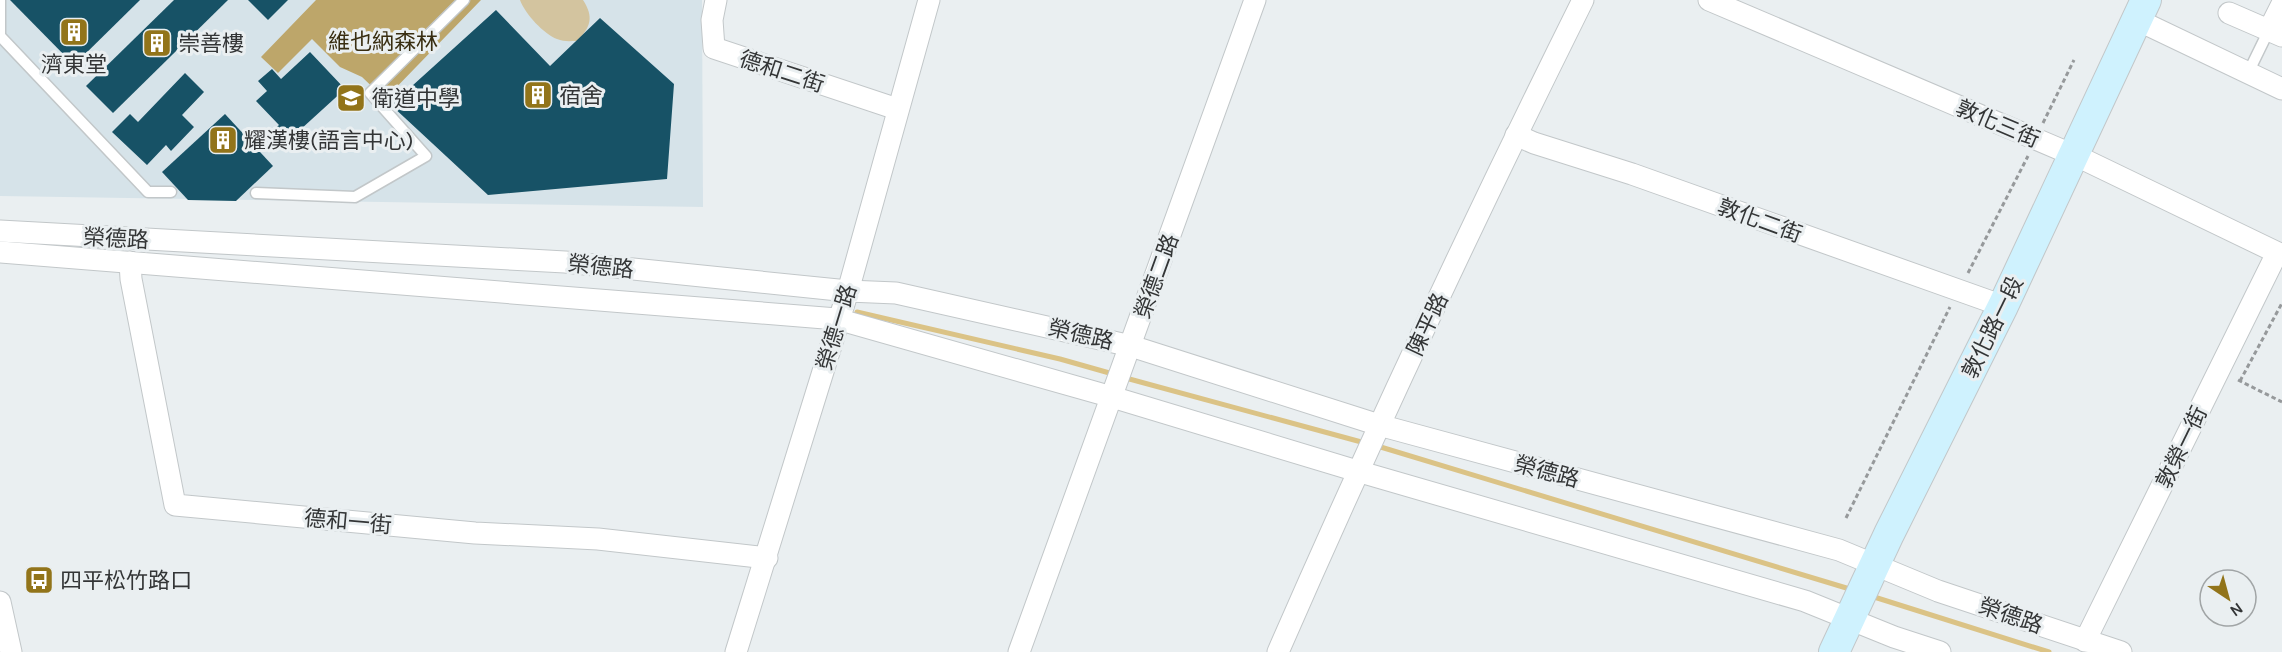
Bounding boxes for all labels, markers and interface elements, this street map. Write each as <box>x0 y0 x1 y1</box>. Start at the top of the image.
building icon: 濟東堂 <box>58 16 90 48</box>
building icon: 崇善樓 <box>141 27 173 59</box>
park label: 維也納森林 <box>328 29 438 55</box>
place label: 崇善樓 <box>178 31 244 57</box>
street label: 德和二街 <box>736 46 828 98</box>
place label: 濟東堂 <box>41 52 107 78</box>
building icon: 宿舍 <box>522 79 554 111</box>
school or university icon: 衛道中學 <box>335 82 367 114</box>
place label: 宿舍 <box>559 83 603 109</box>
place label: 衛道中學 <box>372 86 460 112</box>
street label: 敦化三街 <box>1952 95 2043 153</box>
building icon: 耀漢樓(語言中心) <box>207 124 239 156</box>
place label: 耀漢樓(語言中心) <box>244 128 414 154</box>
street label: 敦化二街 <box>1714 194 1805 248</box>
street label: 榮德路 <box>82 224 150 254</box>
street label: 榮德二路 <box>1130 231 1184 322</box>
street label: 榮德路 <box>567 251 635 283</box>
street label: 敦化路一段 <box>1957 272 2029 383</box>
street label: 榮德一路 <box>812 281 862 373</box>
street label: 陳平路 <box>1402 289 1454 360</box>
street label: 榮德路 <box>1046 315 1116 355</box>
street label: 敦榮一街 <box>2151 402 2213 493</box>
street label: 榮德路 <box>1511 451 1582 493</box>
street label: 德和一街 <box>303 505 393 539</box>
bus stop icon: 四平松竹路口 <box>23 564 55 596</box>
place label: 四平松竹路口 <box>60 568 192 594</box>
north arrow <box>2198 568 2258 628</box>
street label: 榮德路 <box>1975 593 2046 639</box>
text: N <box>2226 599 2247 621</box>

